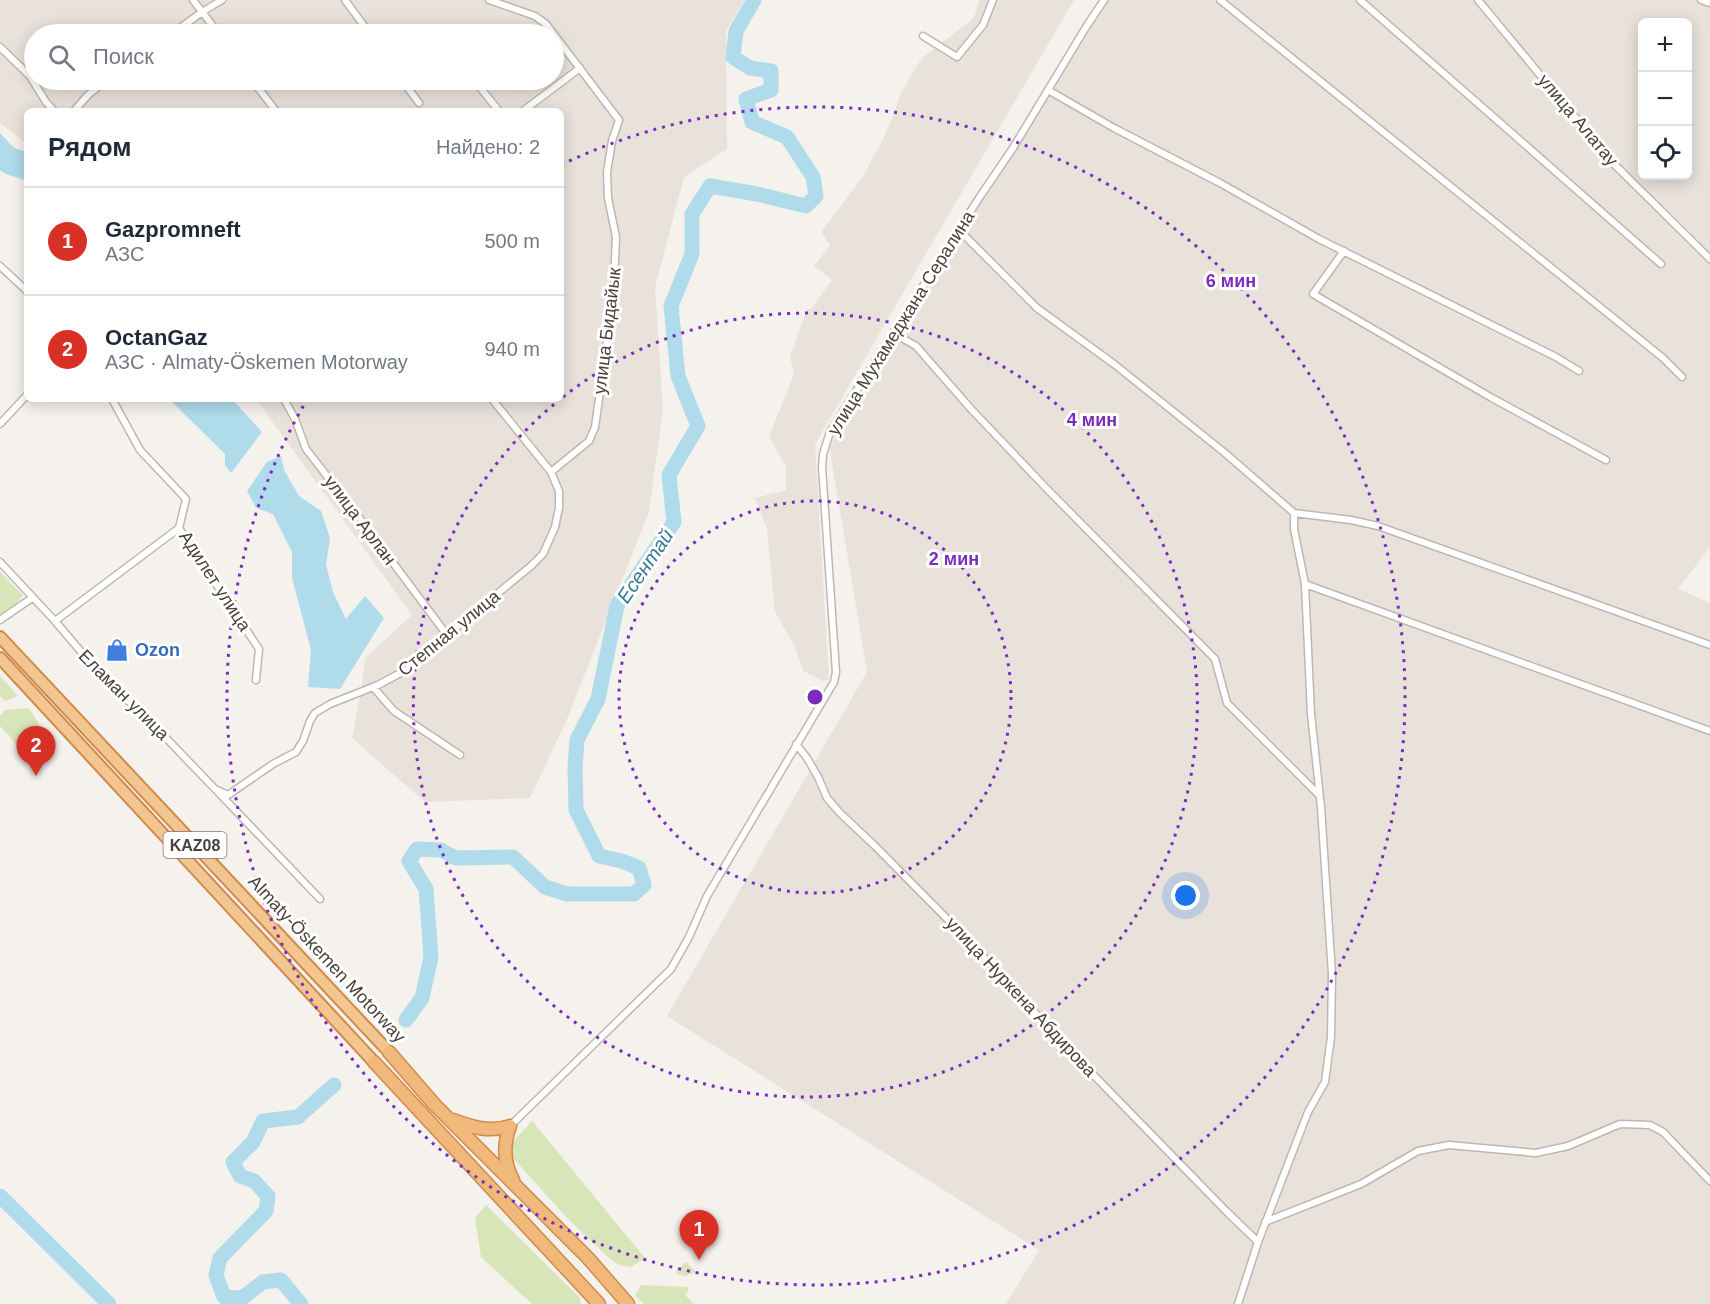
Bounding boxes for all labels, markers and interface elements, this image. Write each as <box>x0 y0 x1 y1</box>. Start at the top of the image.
map controls <box>1638 18 1692 180</box>
button: + <box>1638 18 1692 72</box>
search box <box>24 24 564 90</box>
icon: search <box>45 41 78 74</box>
text: Поиск <box>93 44 154 69</box>
street label: улица Алатау <box>1534 70 1622 170</box>
button: − <box>1638 72 1692 126</box>
button: locate <box>1638 126 1692 180</box>
text: Рядом <box>48 132 131 162</box>
text: Найдено: 2 <box>436 136 540 158</box>
street label: улица Мухамеджана Сералина <box>823 206 979 439</box>
text: Gazpromneft <box>105 217 241 242</box>
text: 1 <box>62 230 73 252</box>
text: 500 m <box>484 230 540 252</box>
text: АЗС <box>105 243 144 265</box>
street label: улица Бидайык <box>589 266 625 396</box>
text: 6 мин <box>1206 271 1256 291</box>
text: OctanGaz <box>105 325 208 350</box>
text: 2 <box>62 338 73 360</box>
text: 940 m <box>484 338 540 360</box>
text: АЗС · Almaty-Öskemen Motorway <box>105 351 408 373</box>
text: 4 мин <box>1067 410 1117 430</box>
street label: улица Арлан <box>320 472 400 568</box>
water label: Есентай <box>612 525 678 607</box>
street label: Адилет улица <box>175 527 255 636</box>
text: 2 мин <box>929 549 979 569</box>
street label: Степная улица <box>394 585 505 680</box>
shop icon: Ozon <box>104 637 130 663</box>
place label: Ozon <box>135 640 180 660</box>
street label: Еламан улица <box>75 646 174 745</box>
centre of rings <box>805 687 825 707</box>
pin: 2 <box>16 726 56 776</box>
road number: KAZ08 <box>164 832 226 858</box>
street label: Almaty-Öskemen Motorway <box>244 871 410 1047</box>
your location <box>1171 881 1200 910</box>
street label: улица Нуркена Абдирова <box>942 913 1101 1082</box>
pin: 1 <box>680 1210 718 1260</box>

